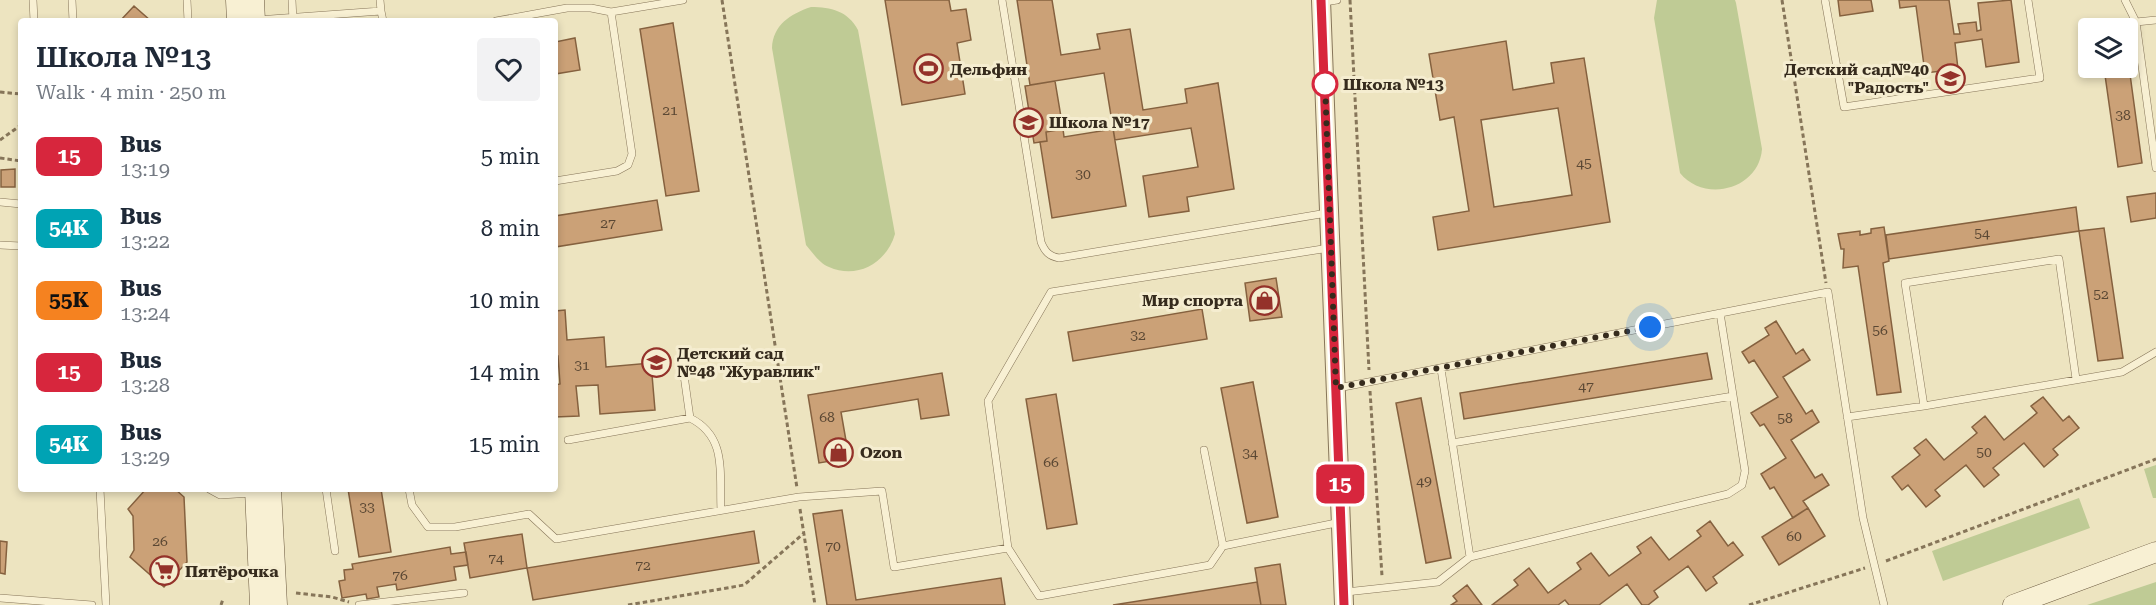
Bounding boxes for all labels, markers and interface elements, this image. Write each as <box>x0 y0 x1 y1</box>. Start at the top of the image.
map controls <box>2078 18 2138 78</box>
button: layers <box>2078 18 2138 78</box>
button: heart <box>477 38 540 101</box>
text: Школа №13 <box>36 41 211 74</box>
sports icon: Дельфин <box>913 53 945 85</box>
place label: Дельфин <box>950 60 1027 79</box>
place label: Детский сад№40 "Радость" <box>1784 60 1929 97</box>
school or university icon: Детский сад№40 "Радость" <box>1934 62 1966 94</box>
marker: Школа №13 <box>1312 71 1338 97</box>
place label: Школа №13 <box>1343 75 1444 94</box>
text: Walk · 4 min · 250 m <box>36 80 226 104</box>
house number: 21 <box>662 102 678 118</box>
school or university icon: Школа №17 <box>1012 106 1044 138</box>
house number: 38 <box>2115 107 2131 123</box>
place label: Школа №17 <box>1049 113 1150 132</box>
text: Bus <box>120 132 162 157</box>
text: 15 <box>57 144 81 168</box>
text: 5 min <box>481 144 540 169</box>
house number: 45 <box>1576 155 1592 171</box>
text: 13:19 <box>120 157 170 181</box>
house number: 30 <box>1075 166 1091 182</box>
text: Bus <box>120 204 162 229</box>
house number: 27 <box>600 215 616 231</box>
text: 54К <box>49 216 89 240</box>
text: 8 min <box>481 216 540 241</box>
house number: 54 <box>1974 225 1990 241</box>
text: 13:22 <box>120 229 170 253</box>
text: Bus <box>120 276 162 301</box>
shop icon: Мир спорта <box>1248 284 1280 316</box>
house number: 52 <box>2093 286 2109 302</box>
text: 55К <box>49 288 89 312</box>
text: 10 min <box>469 288 540 313</box>
place label: Мир спорта <box>1142 291 1244 310</box>
text: 13:24 <box>120 301 170 325</box>
your location <box>1635 312 1665 342</box>
house number: 56 <box>1872 322 1888 338</box>
house number: 32 <box>1130 327 1146 343</box>
place label: Детский сад №48 "Журавлик" <box>677 344 821 381</box>
school or university icon: Детский сад №48 "Журавлик" <box>640 346 672 378</box>
text: Bus <box>120 348 162 373</box>
house number: 31 <box>574 357 590 373</box>
text: 15 <box>57 360 81 384</box>
text: 14 min <box>469 360 540 385</box>
text: 13:28 <box>120 373 170 397</box>
house number: 47 <box>1578 378 1594 394</box>
house number: 68 <box>819 409 835 425</box>
house number: 58 <box>1777 410 1793 426</box>
text: Bus <box>120 420 162 445</box>
text: 54К <box>49 432 89 456</box>
text: 15 min <box>469 432 540 457</box>
shop icon: Ozon <box>823 436 855 468</box>
place label: Ozon <box>860 443 903 462</box>
house number: 50 <box>1976 444 1992 460</box>
text: 13:29 <box>120 445 170 469</box>
house number: 34 <box>1242 445 1258 461</box>
house number: 66 <box>1043 454 1059 470</box>
line badge: 15 <box>1313 464 1367 504</box>
text: 15 <box>1328 472 1352 496</box>
house number: 49 <box>1416 473 1432 489</box>
house number: 33 <box>359 499 375 515</box>
house number: 60 <box>1786 528 1802 544</box>
house number: 26 <box>152 533 168 549</box>
house number: 70 <box>825 538 841 554</box>
house number: 74 <box>488 550 504 566</box>
supermarket icon: Пятёрочка <box>148 555 180 587</box>
house number: 72 <box>635 557 651 573</box>
place label: Пятёрочка <box>185 562 279 581</box>
house number: 76 <box>392 567 408 583</box>

